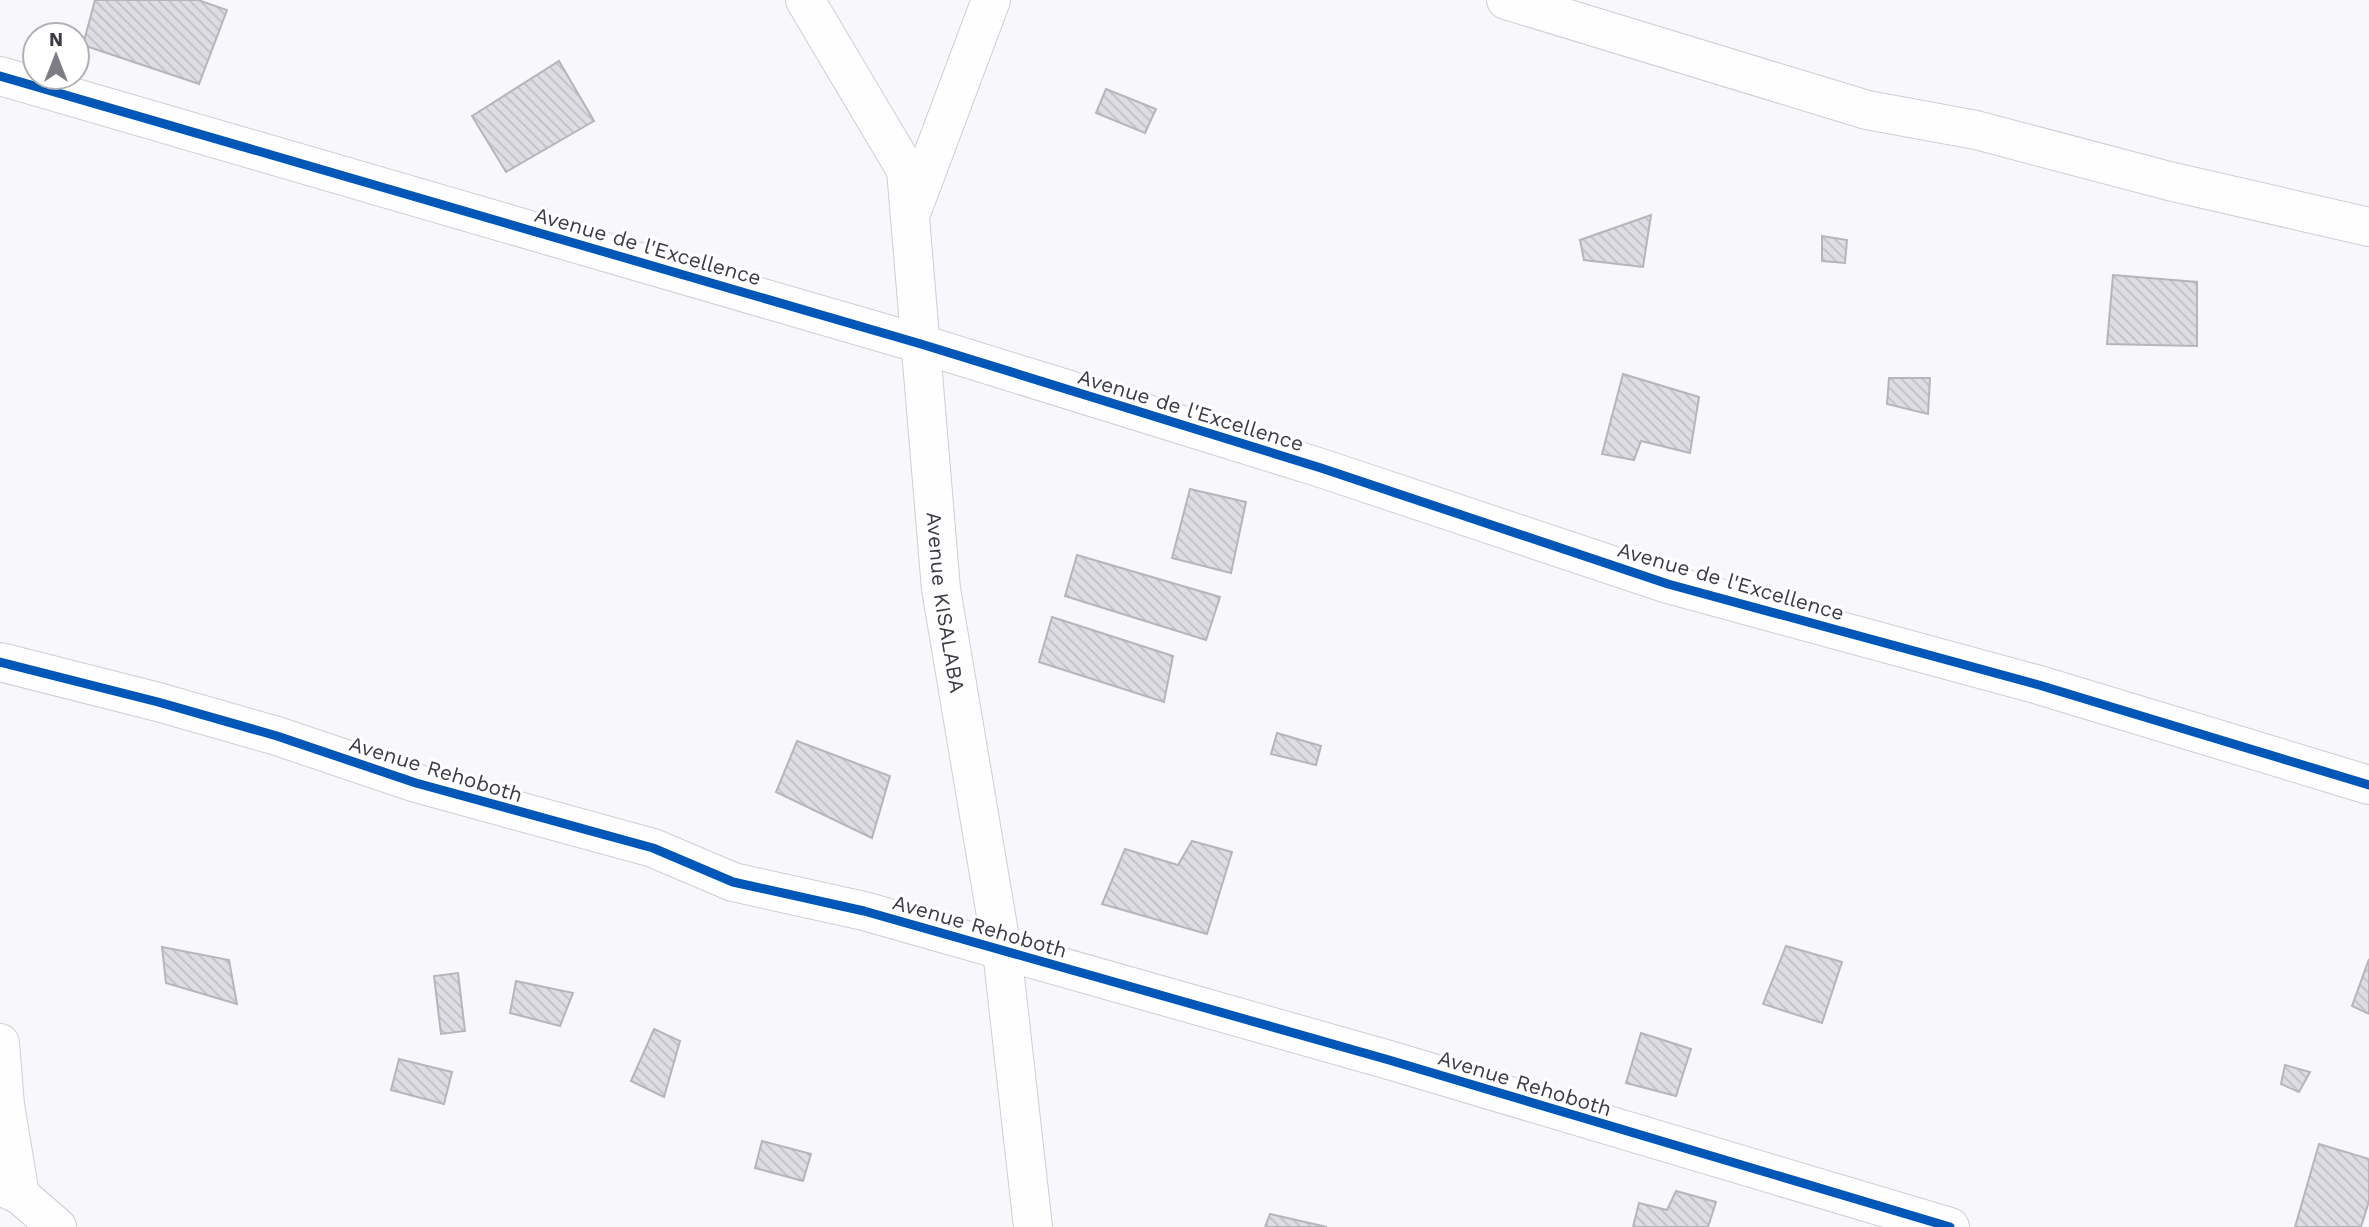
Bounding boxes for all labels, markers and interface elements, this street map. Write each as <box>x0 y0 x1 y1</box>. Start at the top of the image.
north arrow <box>21 21 91 91</box>
text: N <box>49 28 63 51</box>
street label: Avenue de l'Excellence <box>532 202 764 290</box>
street label: Avenue de l'Excellence <box>1075 364 1307 456</box>
street label: Avenue KISALABA <box>922 511 971 695</box>
street label: Avenue de l'Excellence <box>1615 537 1847 625</box>
street label: Avenue Rehoboth <box>346 731 526 807</box>
street label: Avenue Rehoboth <box>890 889 1070 963</box>
street label: Avenue Rehoboth <box>1435 1045 1615 1121</box>

